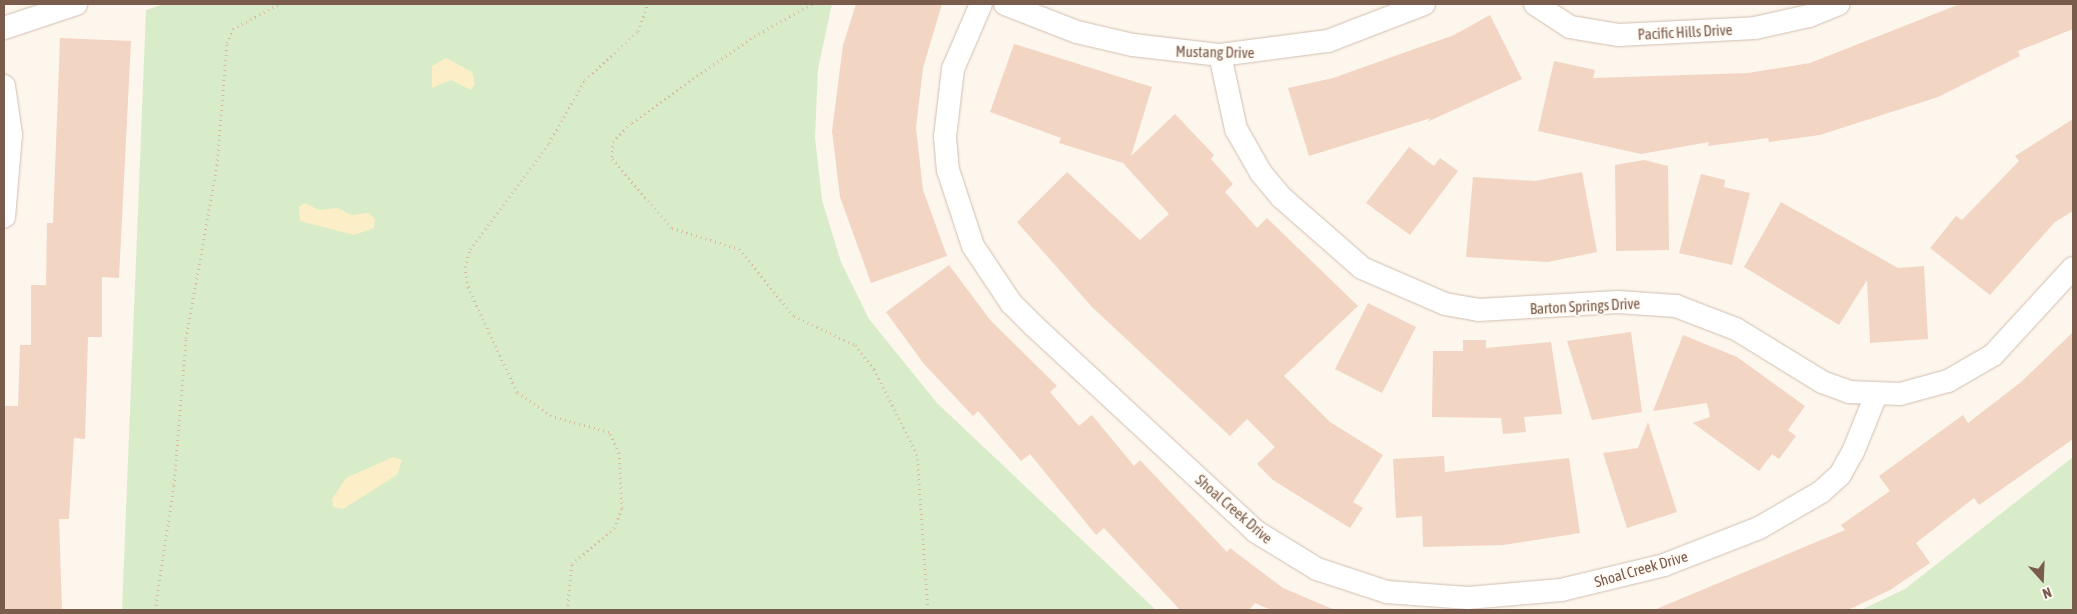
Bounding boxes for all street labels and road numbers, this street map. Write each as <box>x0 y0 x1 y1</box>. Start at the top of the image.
street label: Pacific Hills Drive <box>1637 21 1733 43</box>
street label: Mustang Drive <box>1175 42 1255 62</box>
street label: Barton Springs Drive <box>1529 294 1641 318</box>
street label: Shoal Creek Drive <box>1192 471 1276 547</box>
street label: Shoal Creek Drive <box>1592 547 1690 591</box>

